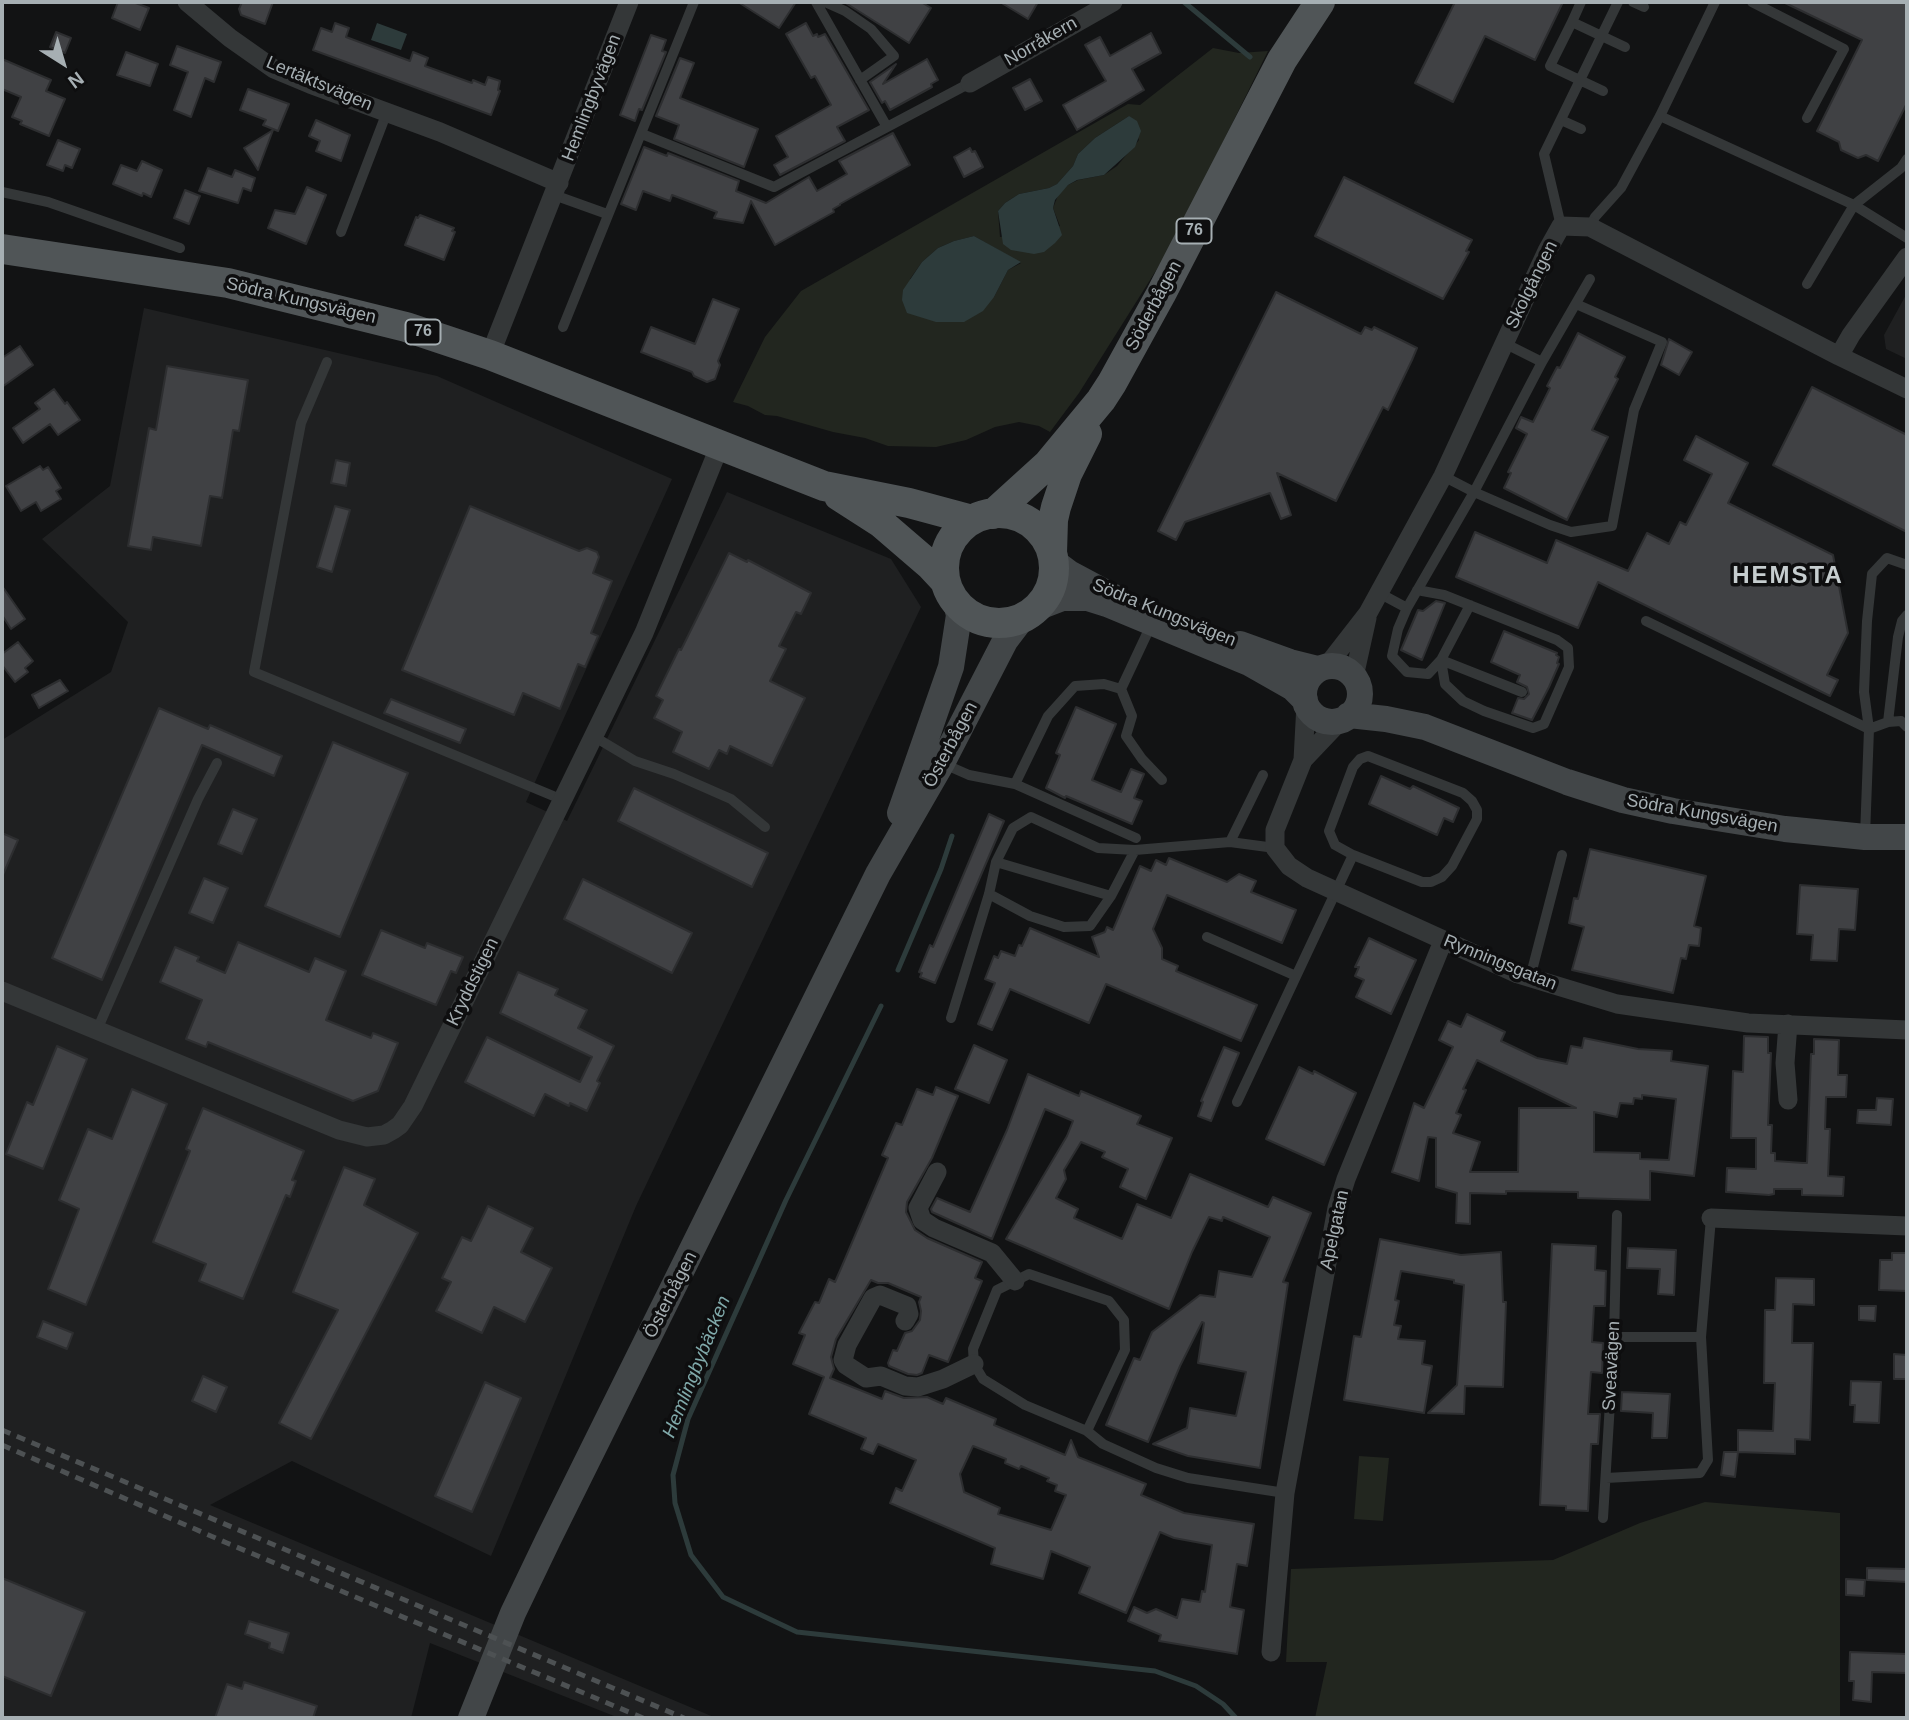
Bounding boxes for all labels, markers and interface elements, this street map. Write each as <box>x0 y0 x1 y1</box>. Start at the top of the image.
street label: Norråkern <box>1001 13 1081 71</box>
north arrow <box>28 28 98 98</box>
street label: Hemlingbyvägen <box>558 32 626 164</box>
street label: Lertäktsvägen <box>263 52 375 116</box>
text: N <box>64 68 88 93</box>
road number: 76 <box>1176 218 1212 244</box>
street label: Skolgången <box>1501 238 1563 332</box>
street label: Söderbågen <box>1121 258 1187 354</box>
street label: Södra Kungsvägen <box>224 273 378 329</box>
road number: 76 <box>406 320 440 344</box>
district label: HEMSTA <box>1733 562 1843 590</box>
street label: Södra Kungsvägen <box>1089 574 1239 652</box>
street label: Österbågen <box>919 698 983 792</box>
street label: Södra Kungsvägen <box>1625 790 1779 838</box>
street label: Rynningsgatan <box>1440 930 1560 996</box>
street label: Kryddstigen <box>442 935 504 1029</box>
street label: Apelgatan <box>1316 1188 1354 1272</box>
street label: Österbågen <box>640 1248 702 1342</box>
water label: Hemlingbybäcken <box>658 1293 736 1441</box>
street label: Sveavägen <box>1599 1320 1625 1412</box>

